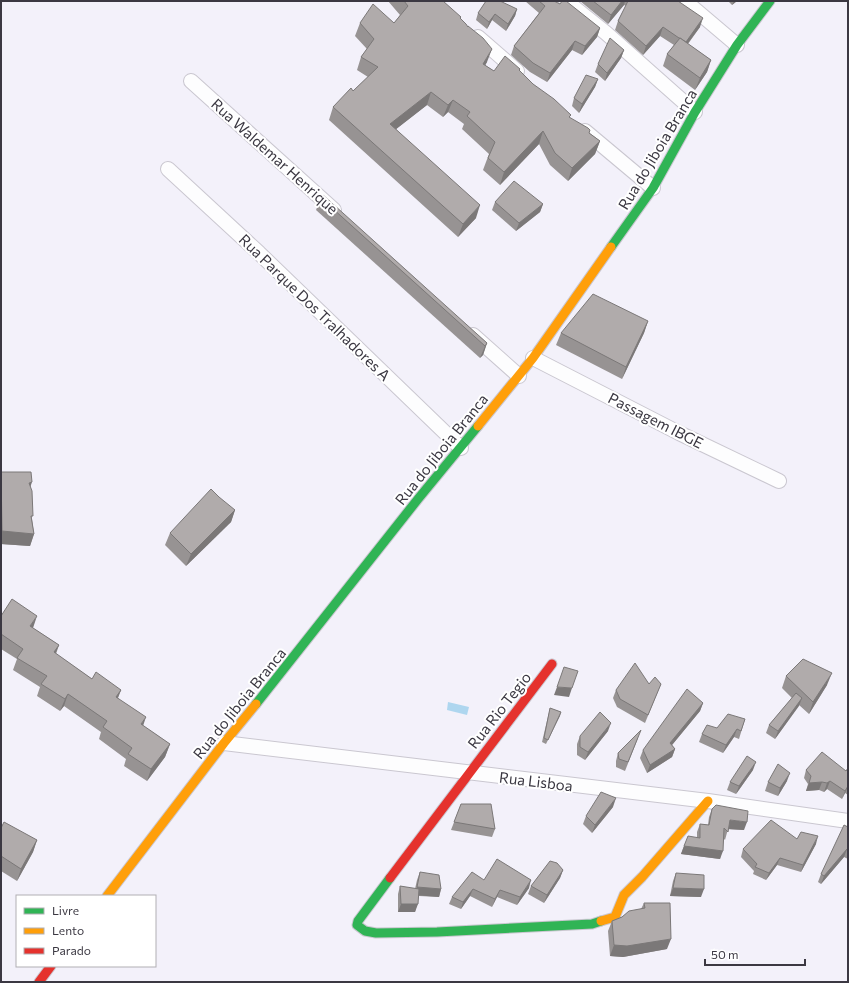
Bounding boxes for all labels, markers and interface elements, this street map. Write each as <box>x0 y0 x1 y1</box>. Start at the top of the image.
street label: Rua do Jiboia Branca <box>614 85 700 213</box>
street label: Rua Waldemar Henrique <box>208 94 342 218</box>
street label: Rua Parque Dos Tralhadores A <box>236 230 394 384</box>
street label: Passagem IBGE <box>605 388 707 452</box>
street label: Rua do Jiboia Branca <box>391 390 491 508</box>
street label: Rua do Jiboia Branca <box>189 644 289 762</box>
street label: Rua Rio Tegio <box>464 668 534 752</box>
street label: Rua Lisboa <box>498 768 574 794</box>
legend <box>16 895 156 967</box>
text: Livre <box>52 903 79 917</box>
text: Lento <box>52 923 84 937</box>
scale bar <box>705 941 805 967</box>
text: Parado <box>52 943 91 957</box>
text: 50 m <box>711 947 739 961</box>

